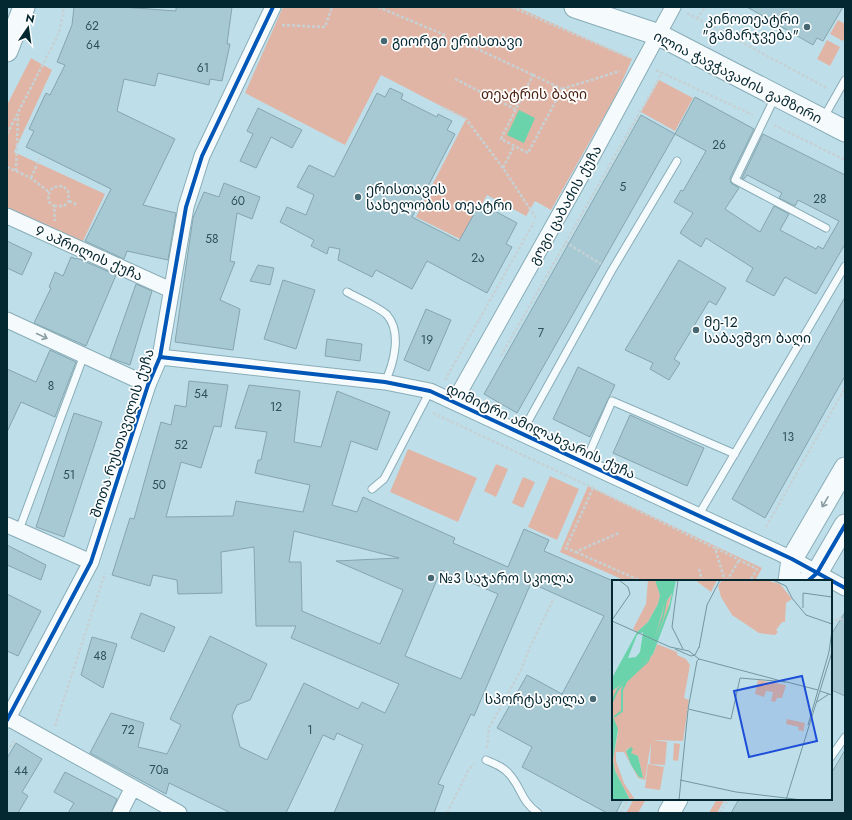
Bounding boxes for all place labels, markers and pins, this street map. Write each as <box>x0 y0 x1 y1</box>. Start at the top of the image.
place label: კინოთეატრი "გამარჯვება" <box>702 9 799 45</box>
marker: კინოთეატრი "გამარჯვება" <box>802 22 812 32</box>
place label: გიორგი ერისთავი <box>392 31 522 51</box>
marker: გიორგი ერისთავი <box>379 36 389 46</box>
place label: ერისთავის სახელობის თეატრი <box>366 179 512 215</box>
marker: ერისთავის სახელობის თეატრი <box>353 192 363 202</box>
place label: მე-12 საბავშვო ბაღი <box>704 312 811 348</box>
marker: მე-12 საბავშვო ბაღი <box>691 325 701 335</box>
place label: №3 საჯარო სკოლა <box>439 568 574 588</box>
marker: №3 საჯარო სკოლა <box>426 573 436 583</box>
place label: სპორტსკოლა <box>485 689 585 709</box>
marker: სპორტსკოლა <box>588 694 598 704</box>

